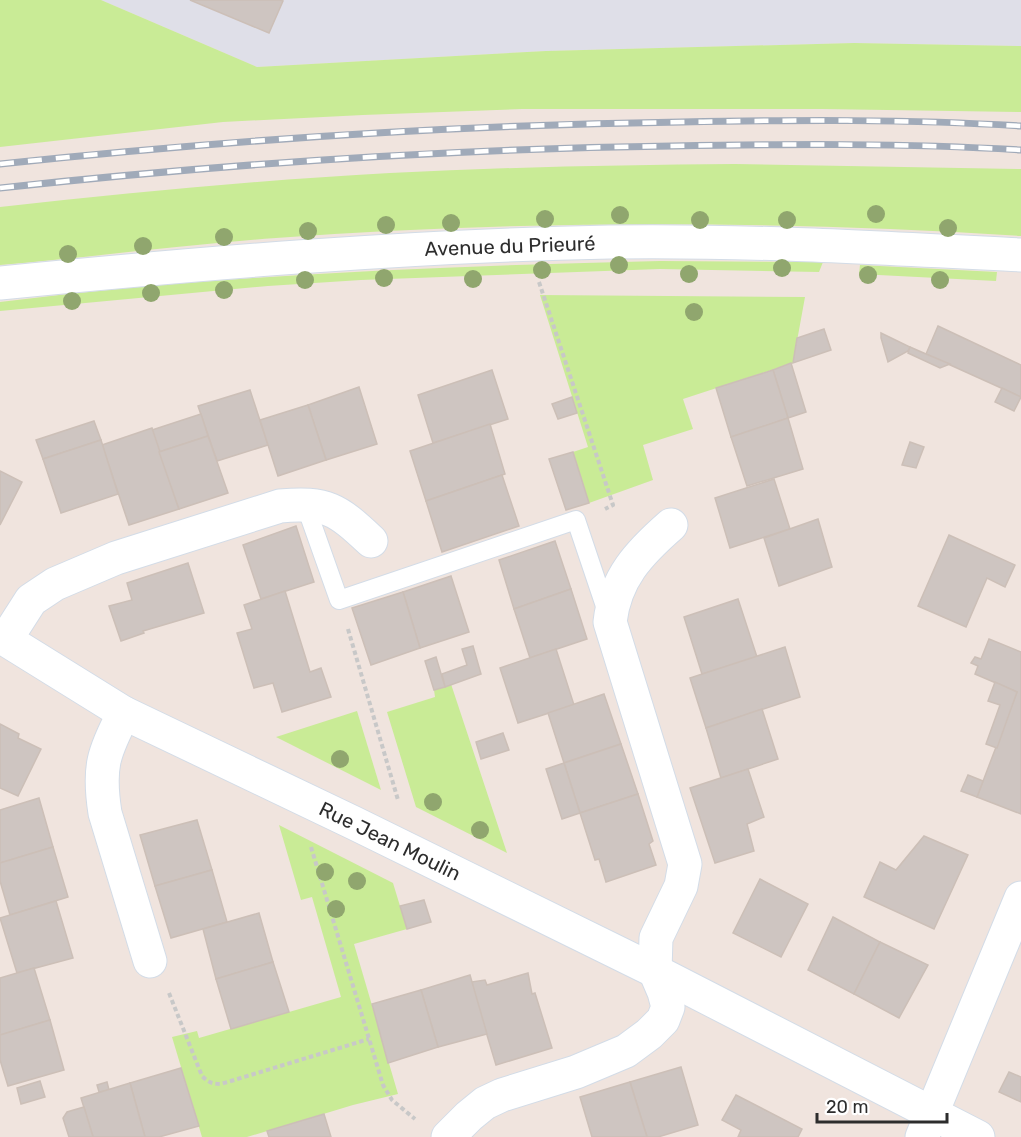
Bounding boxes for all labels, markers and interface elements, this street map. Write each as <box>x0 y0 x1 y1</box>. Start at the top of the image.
street label: Avenue du Prieuré <box>424 231 596 261</box>
street label: Rue Jean Moulin <box>315 796 465 886</box>
scale bar <box>817 1086 948 1124</box>
text: 20 m <box>826 1096 868 1118</box>

